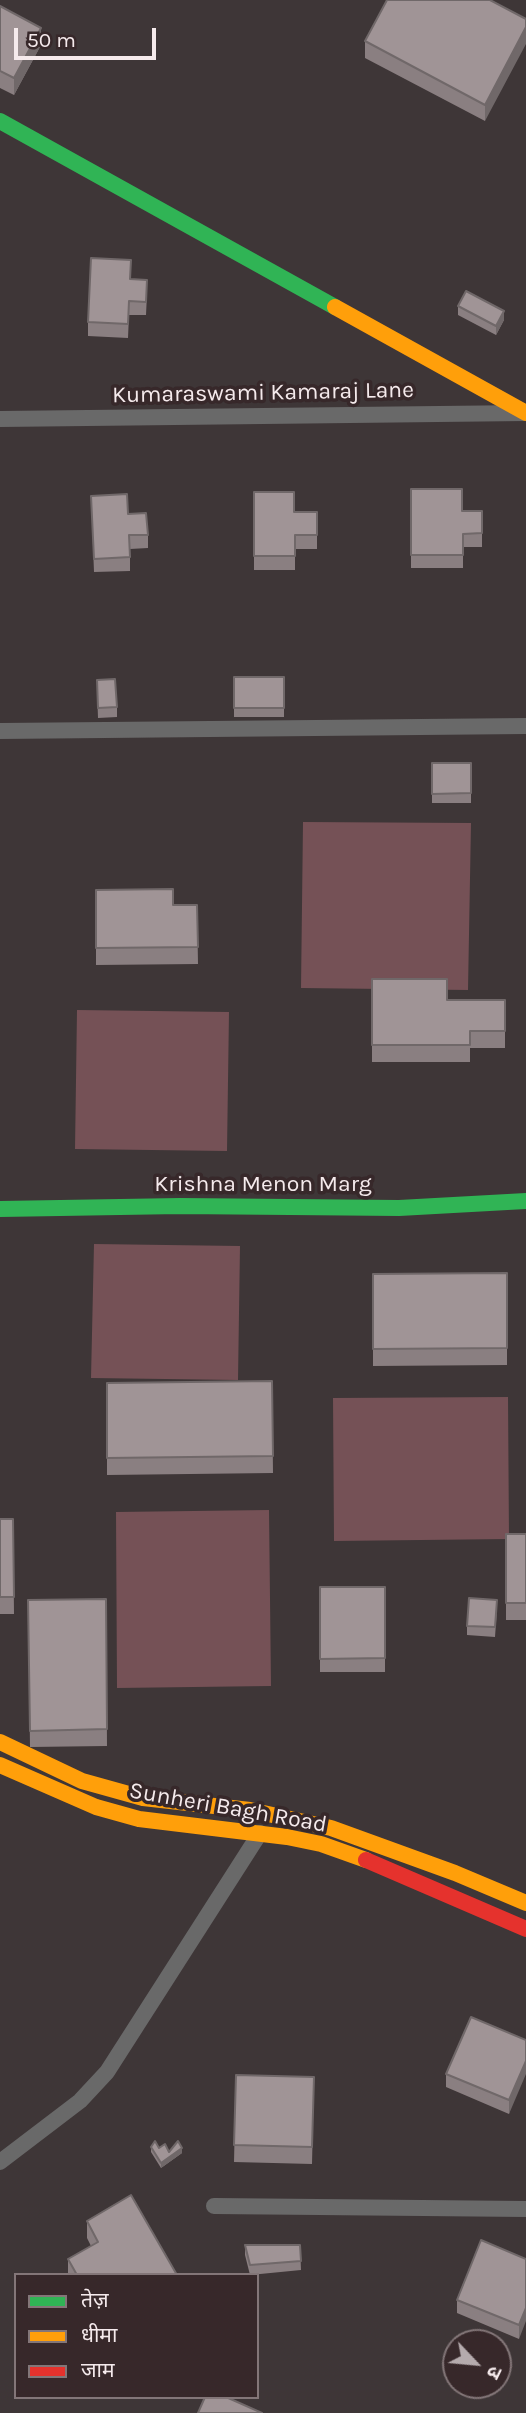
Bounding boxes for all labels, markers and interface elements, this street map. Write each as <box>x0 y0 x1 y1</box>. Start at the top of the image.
scale bar <box>18 14 159 58</box>
text: 50 m <box>27 28 76 52</box>
street label: Kumaraswami Kamaraj Lane <box>112 377 414 409</box>
street label: Krishna Menon Marg <box>154 1170 372 1198</box>
street label: Sunheri Bagh Road <box>127 1777 329 1839</box>
legend <box>14 2273 259 2399</box>
text: तेज़ <box>81 2288 109 2312</box>
text: धीमा <box>81 2323 117 2347</box>
north arrow <box>442 2329 512 2399</box>
text: जाम <box>81 2358 115 2382</box>
text: उ <box>482 2363 506 2382</box>

